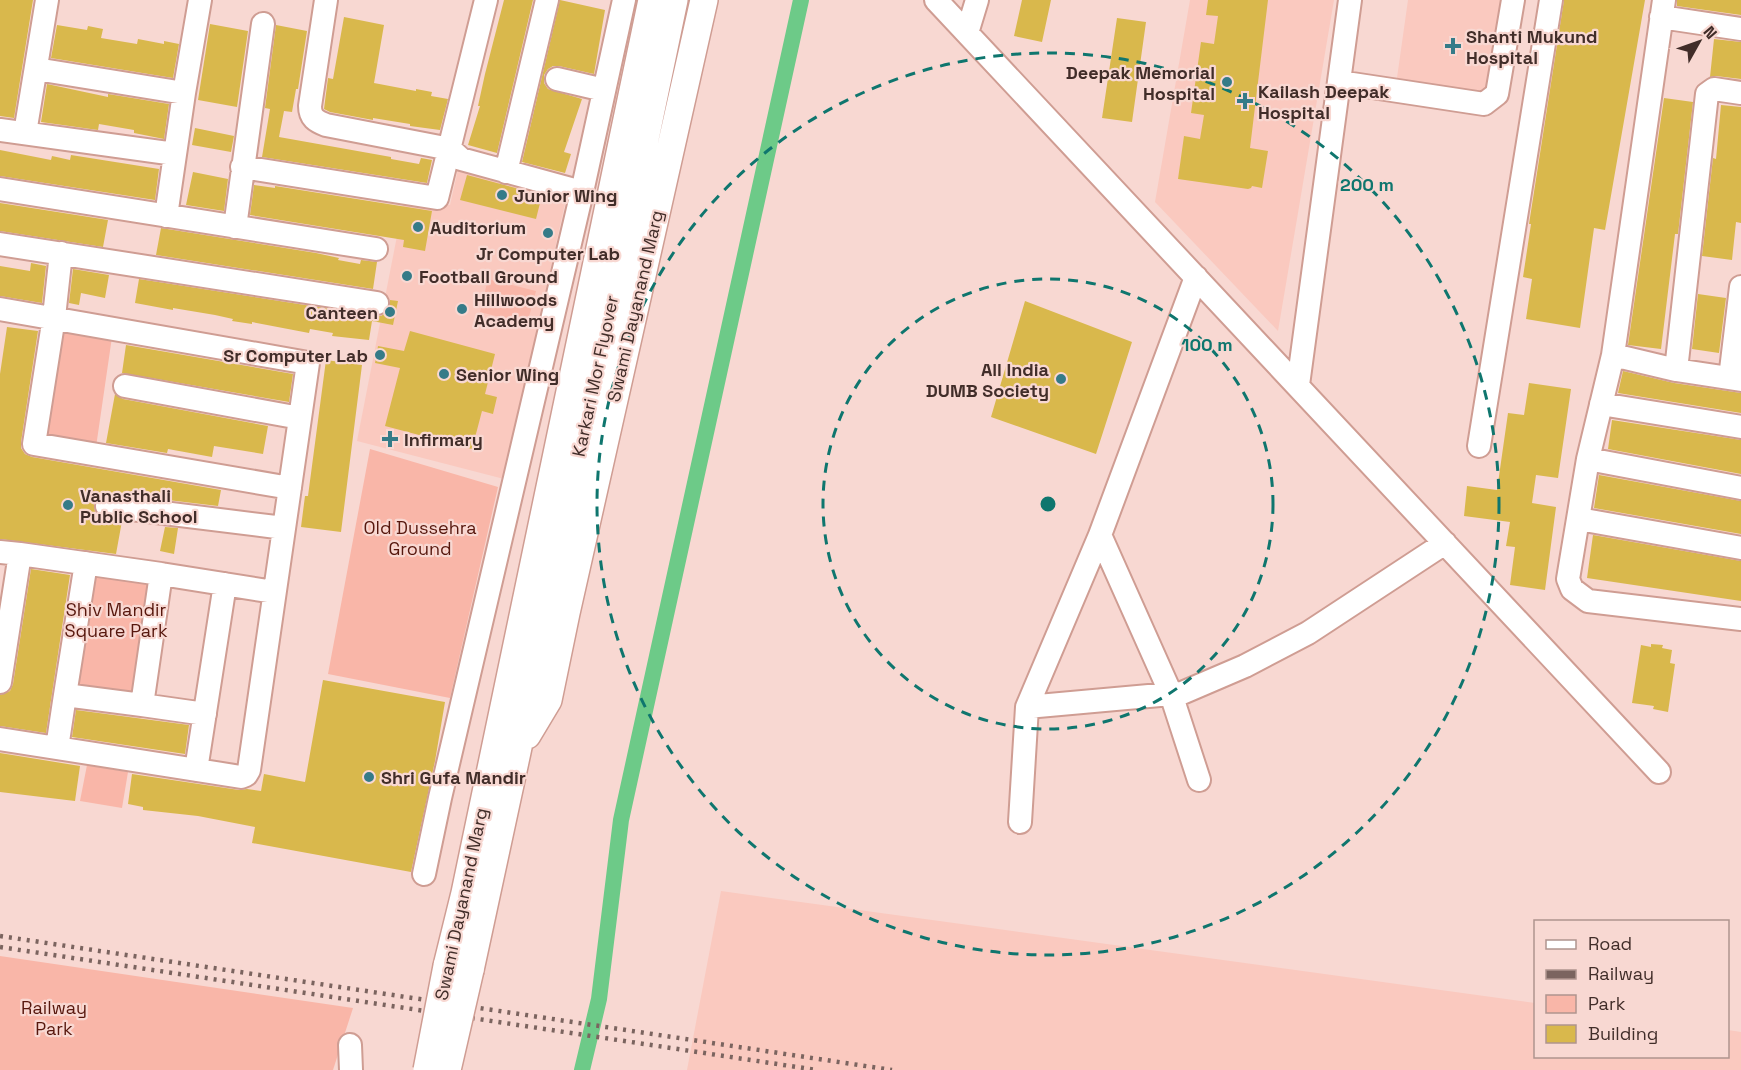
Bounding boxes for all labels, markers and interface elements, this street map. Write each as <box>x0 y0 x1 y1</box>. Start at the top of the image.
north arrow <box>1669 12 1729 72</box>
text: N <box>1699 22 1722 44</box>
place label: Shanti Mukund Hospital <box>1466 25 1598 69</box>
marker: Shanti Mukund Hospital <box>1444 37 1462 55</box>
place label: Deepak Memorial Hospital <box>1066 61 1215 105</box>
marker: Deepak Memorial Hospital <box>1220 75 1234 89</box>
place label: Kailash Deepak Hospital <box>1258 80 1389 124</box>
marker: Kailash Deepak Hospital <box>1236 92 1254 110</box>
text: 200 m <box>1340 173 1394 196</box>
place label: Junior Wing <box>514 184 617 207</box>
marker: Junior Wing <box>495 188 509 202</box>
street label: Swami Dayanand Marg <box>602 208 668 404</box>
place label: Auditorium <box>430 216 526 239</box>
marker: Auditorium <box>411 220 425 234</box>
marker: Jr Computer Lab <box>541 226 555 240</box>
place label: Jr Computer Lab <box>476 242 620 265</box>
place label: Football Ground <box>419 265 558 288</box>
marker: Football Ground <box>400 269 414 283</box>
place label: Hillwoods Academy <box>474 288 557 332</box>
street label: Karkari Mor Flyover <box>567 293 623 459</box>
place label: Canteen <box>305 301 378 324</box>
marker: Hillwoods Academy <box>455 302 469 316</box>
marker: Canteen <box>383 305 397 319</box>
text: 100 m <box>1181 333 1233 356</box>
place label: Sr Computer Lab <box>223 344 368 367</box>
marker: Sr Computer Lab <box>373 348 387 362</box>
place label: All India DUMB Society <box>926 358 1050 402</box>
place label: Senior Wing <box>456 363 559 386</box>
marker: Senior Wing <box>437 367 451 381</box>
marker: All India DUMB Society <box>1054 372 1068 386</box>
place label: Infirmary <box>404 428 483 451</box>
marker: Infirmary <box>381 430 399 448</box>
place label: Vanasthali Public School <box>80 484 198 528</box>
centre of rings <box>1038 494 1058 514</box>
marker: Vanasthali Public School <box>61 498 75 512</box>
park label: Old Dussehra Ground <box>363 516 477 560</box>
park label: Shiv Mandir Square Park <box>64 598 168 642</box>
place label: Shri Gufa Mandir <box>381 766 526 789</box>
marker: Shri Gufa Mandir <box>362 770 376 784</box>
street label: Swami Dayanand Marg <box>429 806 493 1002</box>
legend <box>1534 920 1729 1058</box>
text: Road <box>1588 932 1632 955</box>
text: Railway <box>1588 962 1654 985</box>
text: Park <box>1588 992 1626 1015</box>
park label: Railway Park <box>21 996 87 1040</box>
text: Building <box>1588 1022 1658 1045</box>

